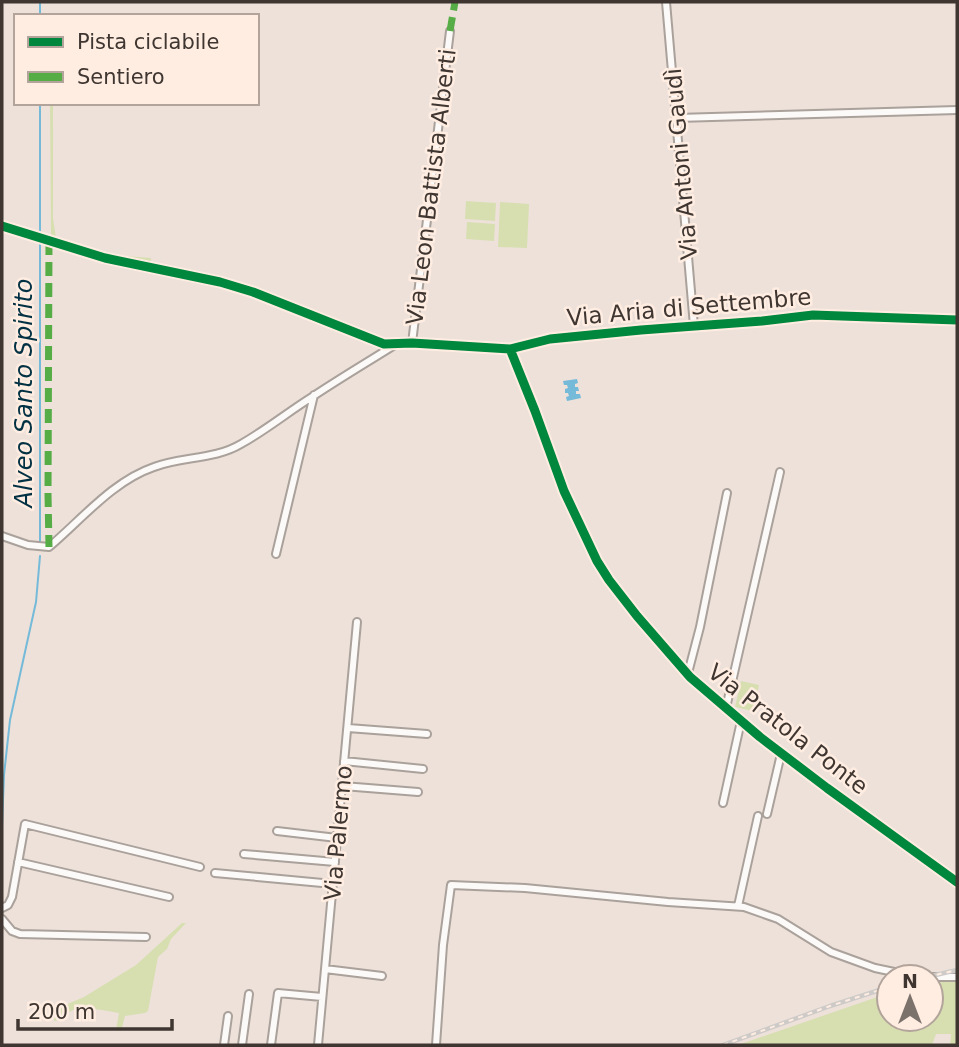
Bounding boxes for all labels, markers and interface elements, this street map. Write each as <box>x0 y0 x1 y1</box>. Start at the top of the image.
legend <box>14 14 259 105</box>
text: Pista ciclabile <box>77 30 219 54</box>
street label: Via Leon Battista Alberti <box>401 47 461 327</box>
text: Sentiero <box>77 65 165 89</box>
street label: Via Antoni Gaudì <box>660 67 702 261</box>
water label: Alveo Santo Spirito <box>10 278 38 510</box>
street label: Via Aria di Settembre <box>566 283 812 331</box>
street label: Via Pratola Ponte <box>703 658 873 800</box>
street label: Via Palermo <box>319 764 357 902</box>
north arrow <box>875 963 945 1033</box>
text: N <box>902 970 918 992</box>
scale bar <box>18 988 172 1032</box>
text: 200 m <box>28 1000 95 1024</box>

